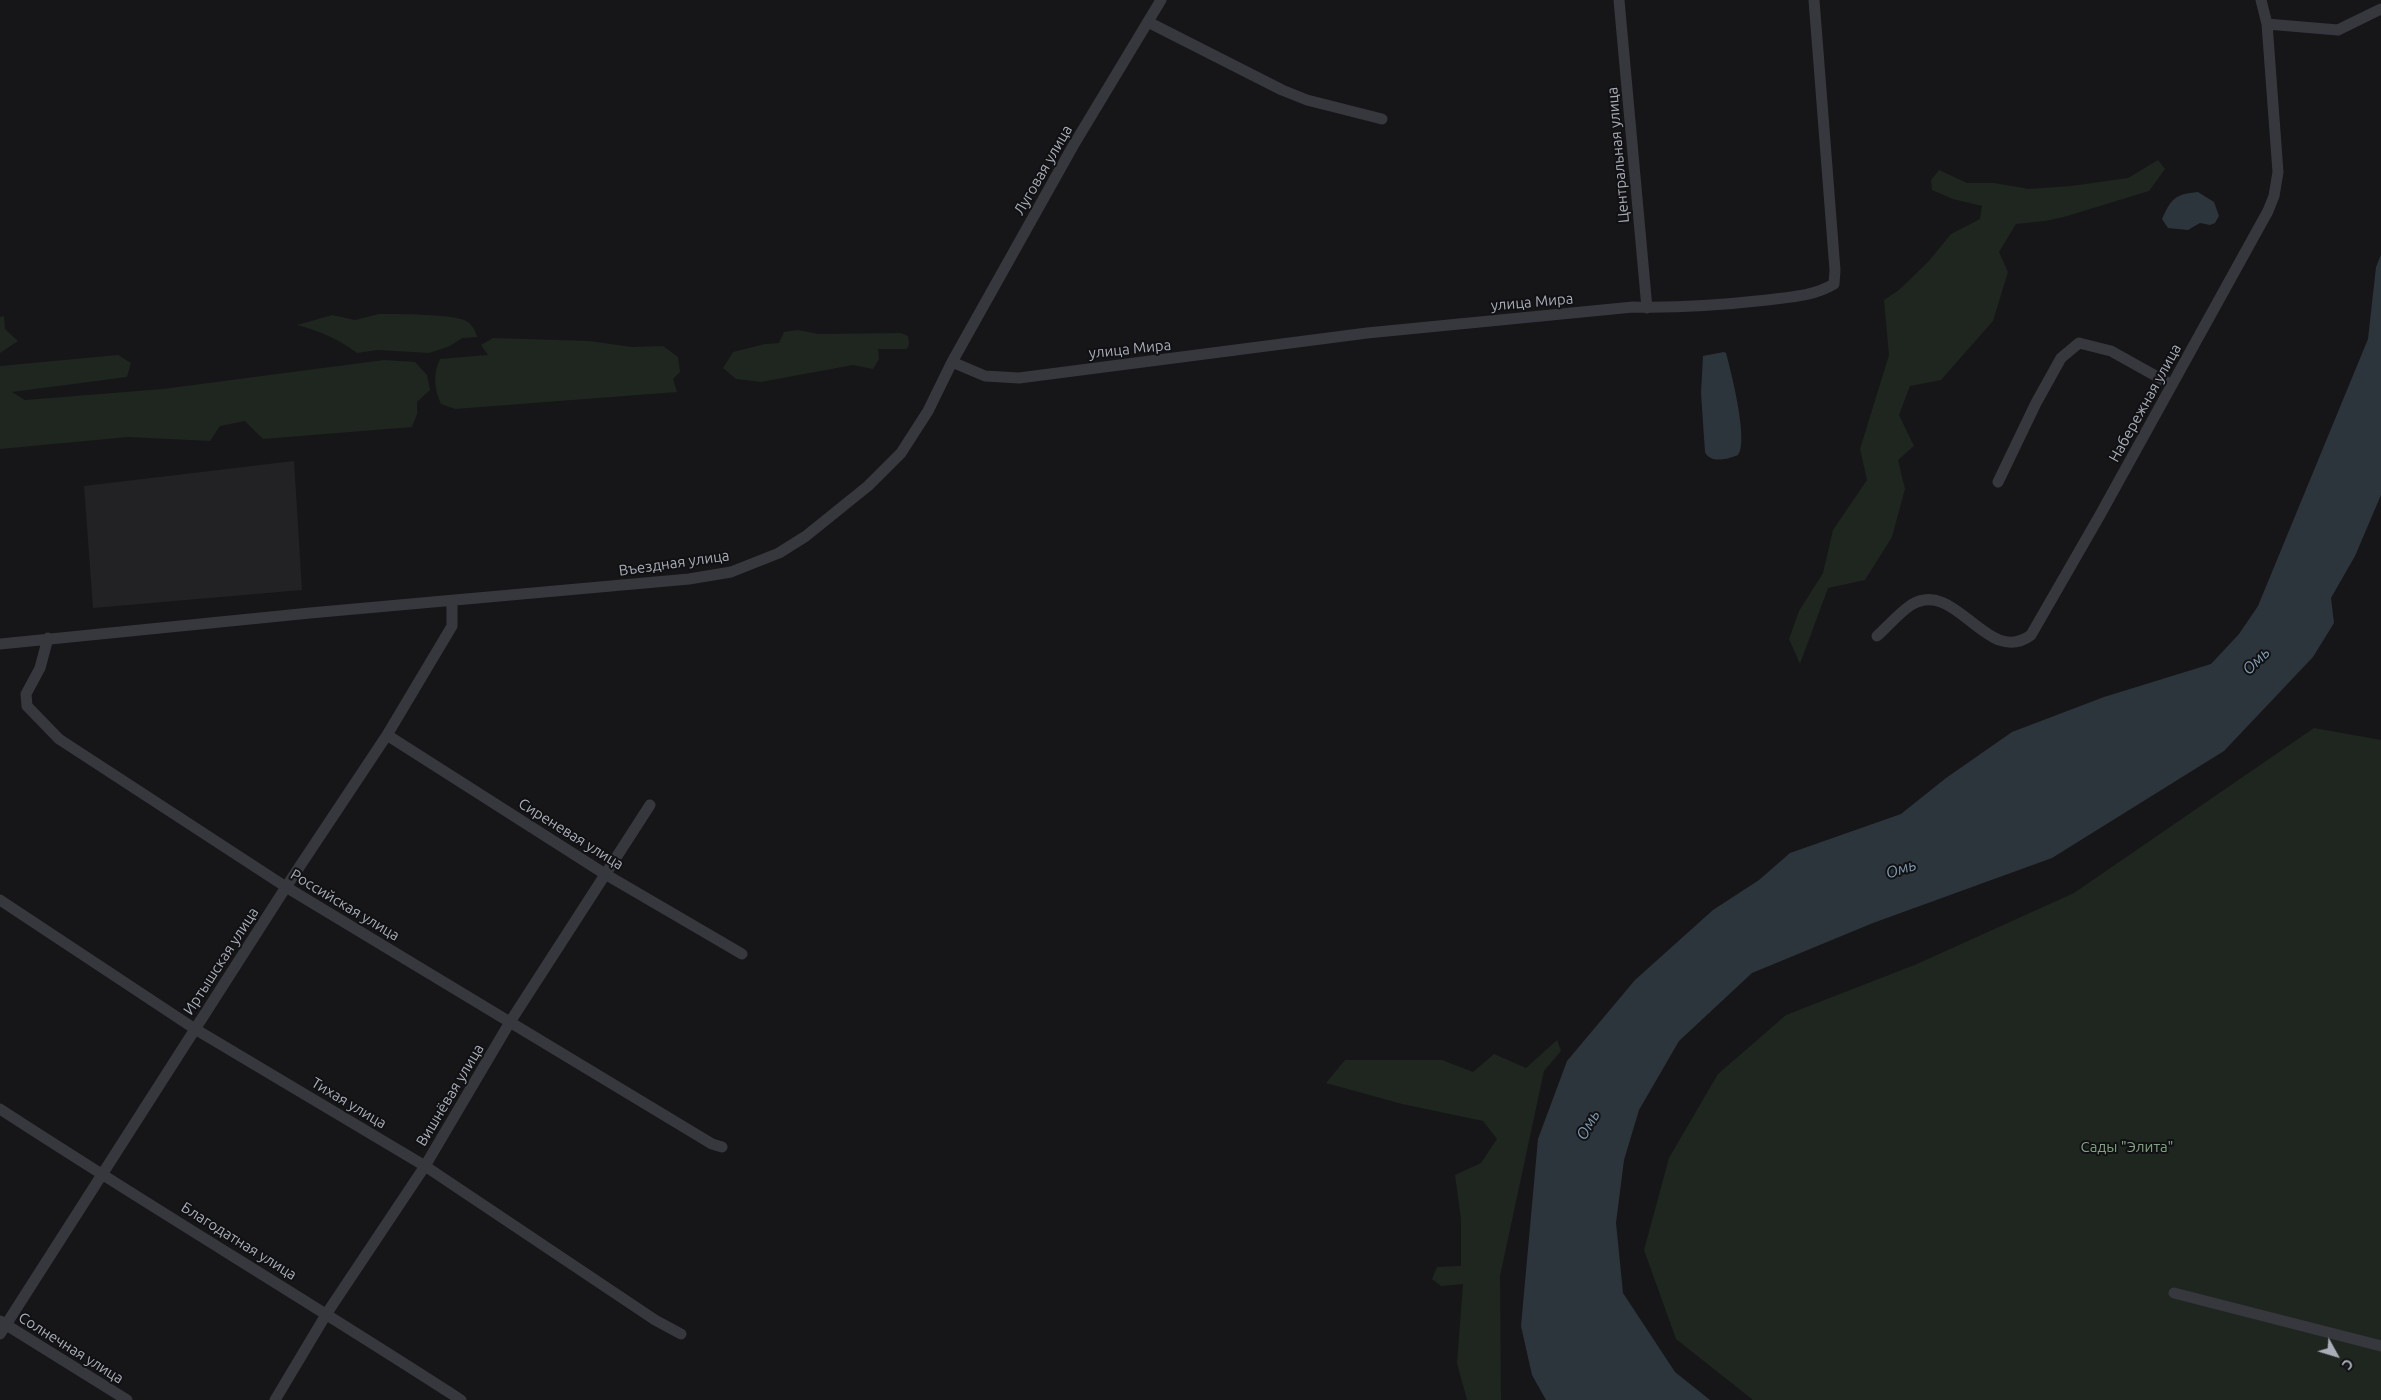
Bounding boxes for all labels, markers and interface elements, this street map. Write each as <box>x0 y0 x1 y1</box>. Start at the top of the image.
street label: Центральная улица <box>1603 86 1633 224</box>
street label: Луговая улица <box>1010 122 1076 218</box>
street label: улица Мира <box>1490 289 1574 315</box>
street label: улица Мира <box>1088 336 1172 362</box>
street label: Набережная улица <box>2105 341 2185 465</box>
street label: Въездная улица <box>617 546 731 580</box>
water label: Омь <box>2238 643 2274 679</box>
street label: Сиреневая улица <box>515 794 627 874</box>
water label: Омь <box>1883 855 1919 883</box>
street label: Российская улица <box>287 865 403 945</box>
street label: Иртышская улица <box>180 904 262 1018</box>
street label: Вишнёвая улица <box>412 1041 488 1149</box>
street label: Тихая улица <box>308 1074 390 1132</box>
water label: Омь <box>1572 1107 1604 1143</box>
park label: Сады "Элита" <box>2080 1138 2174 1156</box>
street label: Благодатная улица <box>178 1198 300 1284</box>
street label: Солнечная улица <box>15 1308 127 1388</box>
north arrow <box>2311 1330 2361 1380</box>
text: С <box>2339 1356 2357 1373</box>

